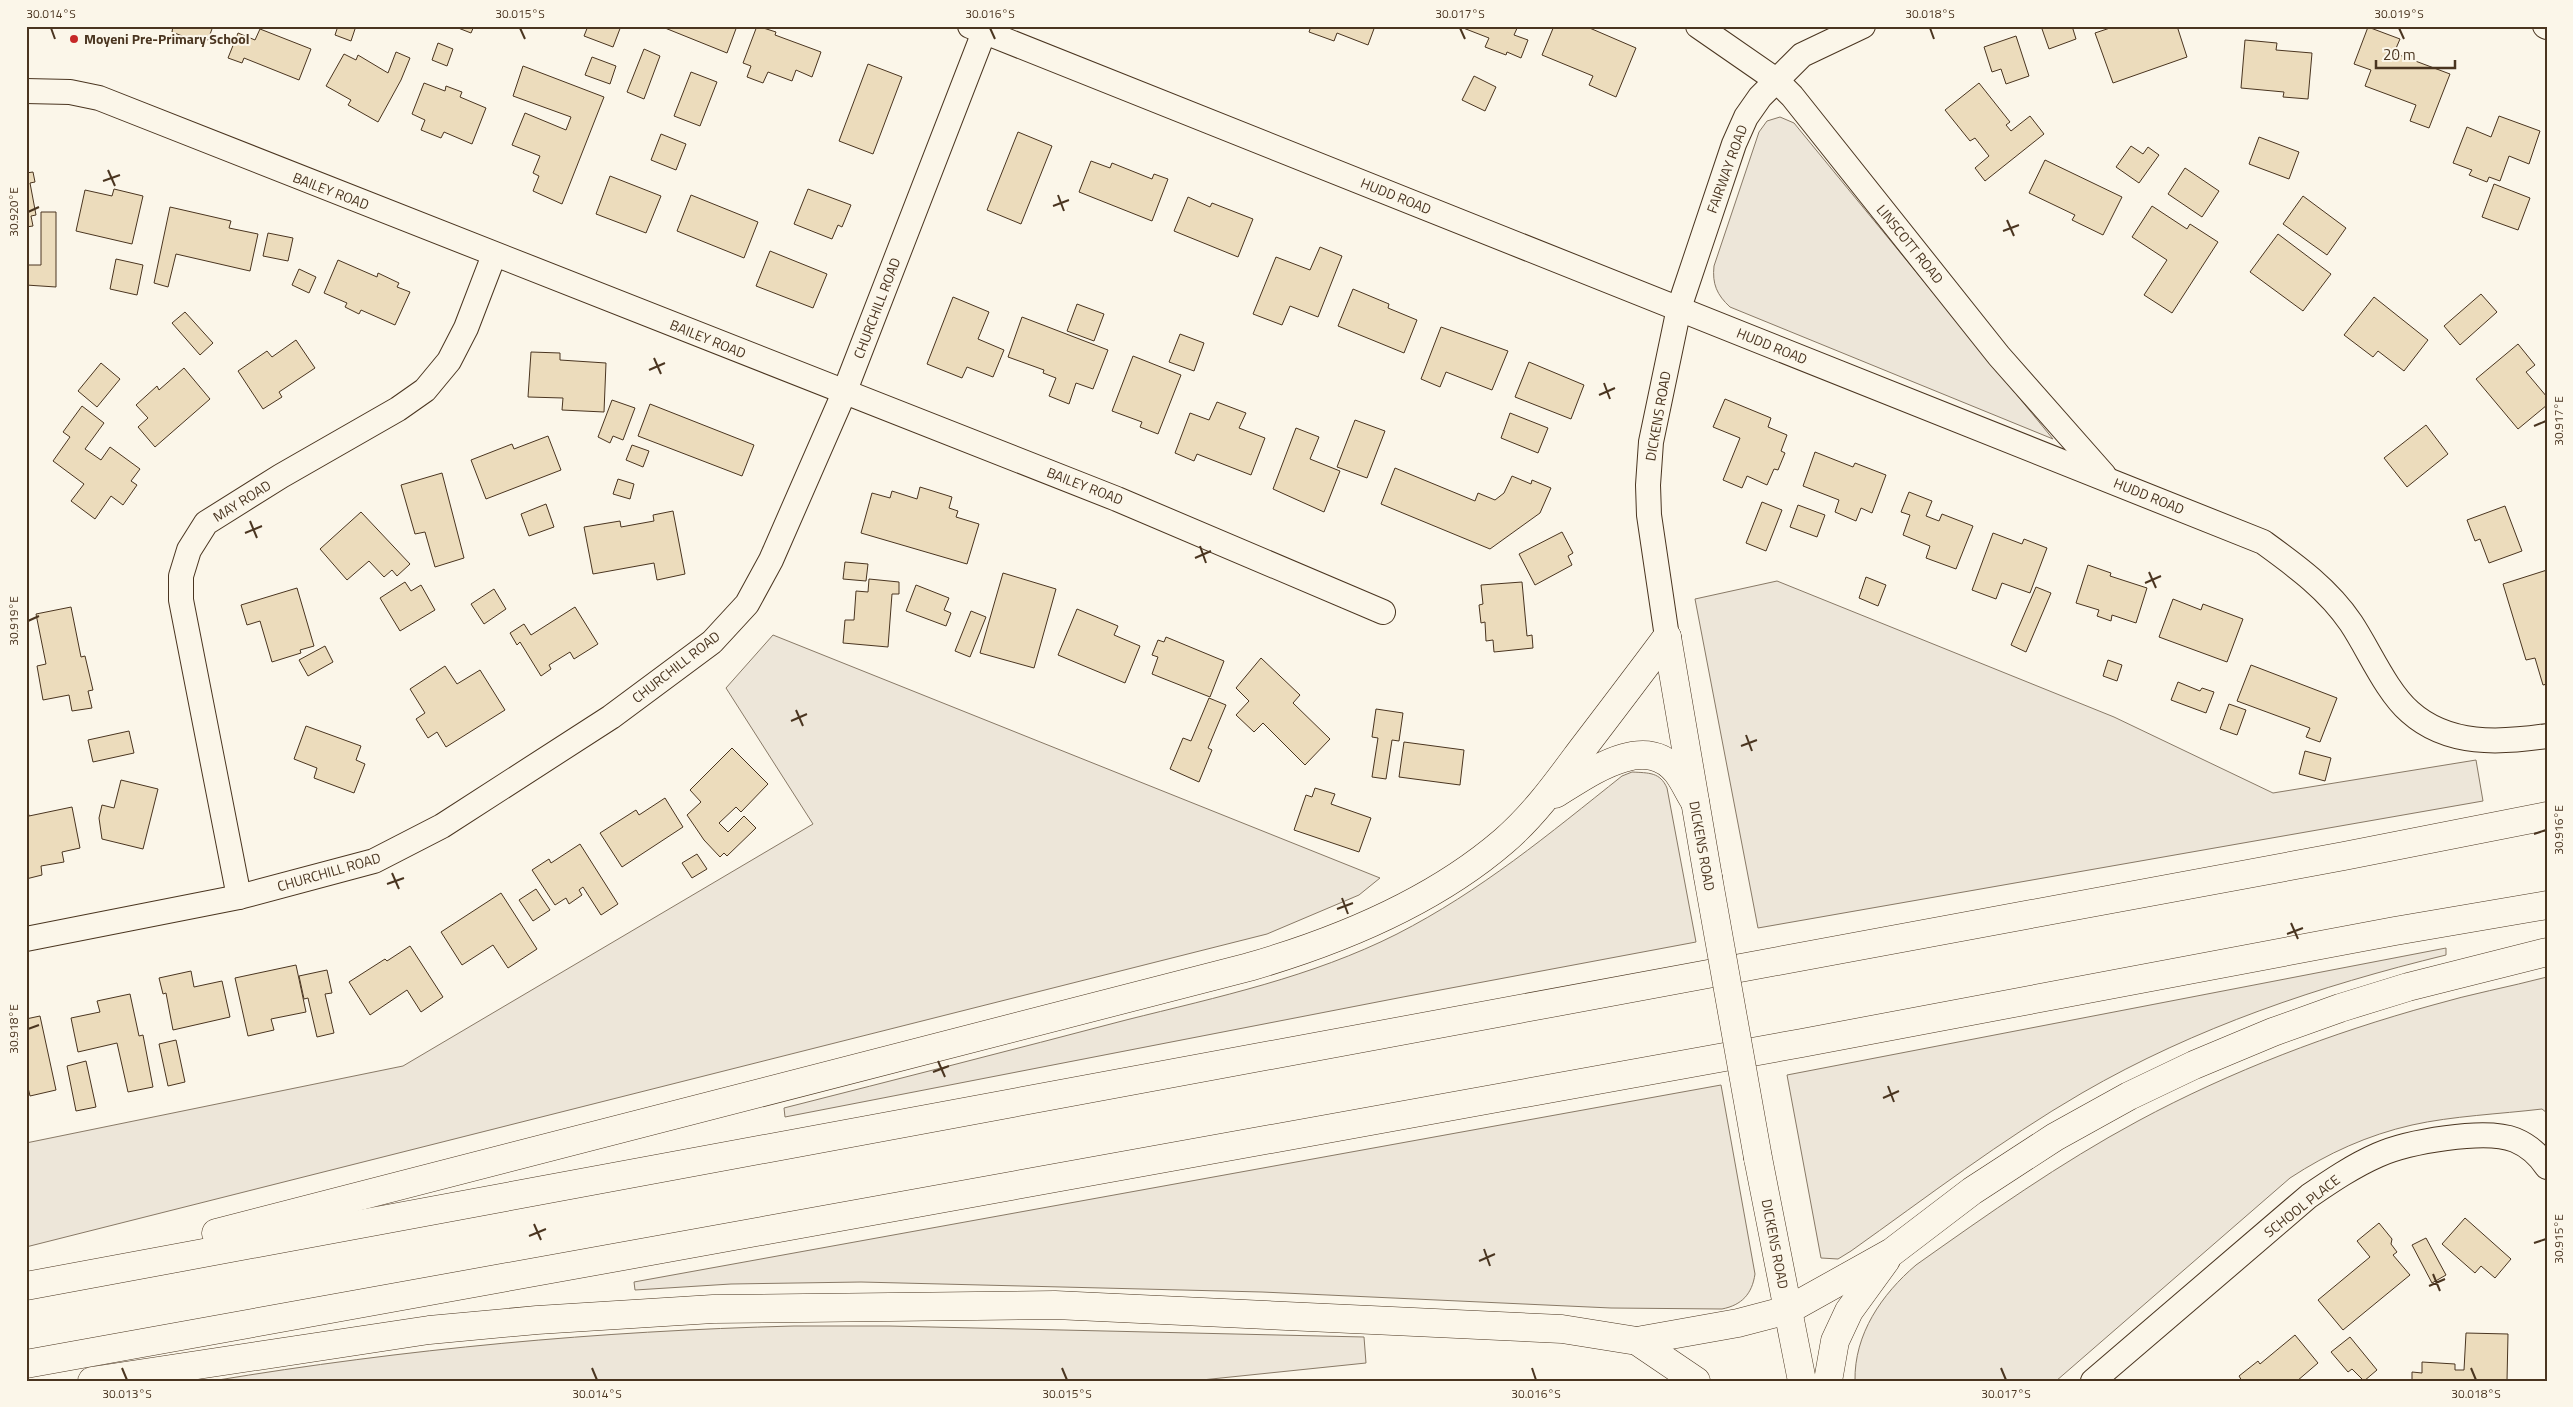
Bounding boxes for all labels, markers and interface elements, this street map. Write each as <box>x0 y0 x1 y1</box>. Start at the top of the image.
text: 30.014°S <box>26 4 76 23</box>
text: 30.015°S <box>495 4 545 23</box>
text: 30.016°S <box>965 4 1015 23</box>
text: 30.017°S <box>1435 4 1485 23</box>
text: 30.018°S <box>1905 4 1955 23</box>
text: 30.019°S <box>2374 4 2424 23</box>
place label: Moyeni Pre-Primary School <box>84 28 250 49</box>
marker: Moyeni Pre-Primary School <box>68 33 80 45</box>
scale bar <box>2376 38 2454 70</box>
text: 20 m <box>2383 43 2416 66</box>
street label: FAIRWAY ROAD <box>1701 122 1752 216</box>
street label: BAILEY ROAD <box>290 166 372 215</box>
street label: HUDD ROAD <box>1358 172 1435 219</box>
text: 30.920°E <box>4 187 23 237</box>
street label: LINSCOTT ROAD <box>1872 200 1949 288</box>
street label: CHURCHILL ROAD <box>848 254 905 361</box>
street label: BAILEY ROAD <box>667 314 749 363</box>
street label: HUDD ROAD <box>1734 322 1811 369</box>
street label: DICKENS ROAD <box>1639 369 1676 463</box>
text: 30.917°E <box>2549 396 2568 446</box>
street label: BAILEY ROAD <box>1044 461 1126 510</box>
street label: HUDD ROAD <box>2111 472 2188 519</box>
street label: MAY ROAD <box>209 474 275 527</box>
text: 30.919°E <box>4 596 23 646</box>
street label: CHURCHILL ROAD <box>627 625 724 708</box>
street label: DICKENS ROAD <box>1684 799 1721 893</box>
text: 30.916°E <box>2549 805 2568 855</box>
street label: CHURCHILL ROAD <box>275 847 383 896</box>
text: 30.918°E <box>4 1004 23 1054</box>
street label: SCHOOL PLACE <box>2259 1169 2344 1242</box>
street label: DICKENS ROAD <box>1757 1197 1794 1291</box>
text: 30.915°E <box>2549 1214 2568 1264</box>
text: 30.013°S <box>102 1384 152 1403</box>
text: 30.014°S <box>572 1384 622 1403</box>
text: 30.015°S <box>1042 1384 1092 1403</box>
text: 30.016°S <box>1511 1384 1561 1403</box>
text: 30.017°S <box>1981 1384 2031 1403</box>
text: 30.018°S <box>2451 1384 2501 1403</box>

